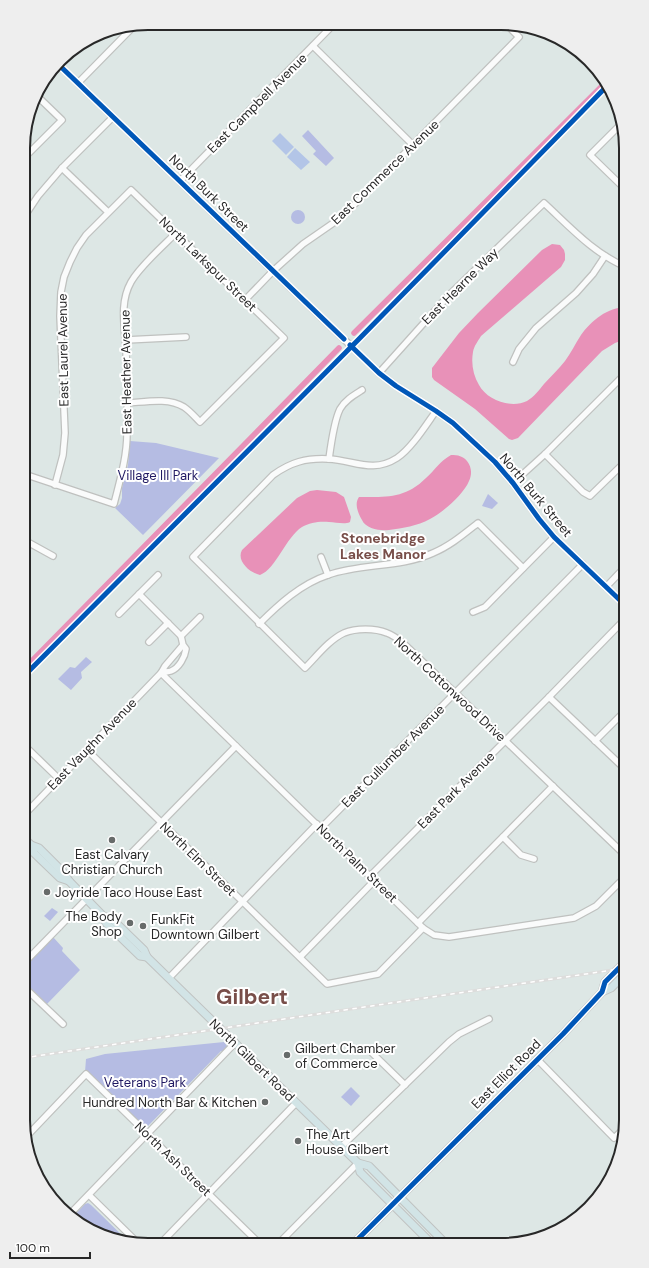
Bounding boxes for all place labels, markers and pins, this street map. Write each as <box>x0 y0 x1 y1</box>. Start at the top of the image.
marker: East Calvary Christian Church <box>107 835 117 845</box>
place label: East Calvary Christian Church <box>62 846 162 878</box>
place label: Joyride Taco House East <box>55 884 202 901</box>
marker: Joyride Taco House East <box>42 887 52 897</box>
place label: The Body Shop <box>65 908 122 940</box>
place label: FunkFit Downtown Gilbert <box>151 911 259 943</box>
marker: The Body Shop <box>125 918 135 928</box>
marker: FunkFit Downtown Gilbert <box>138 921 148 931</box>
place label: Gilbert Chamber of Commerce <box>295 1040 396 1072</box>
marker: Gilbert Chamber of Commerce <box>282 1050 292 1060</box>
place label: Hundred North Bar & Kitchen <box>82 1094 257 1111</box>
marker: Hundred North Bar & Kitchen <box>260 1097 270 1107</box>
place label: The Art House Gilbert <box>306 1126 389 1158</box>
marker: The Art House Gilbert <box>293 1136 303 1146</box>

